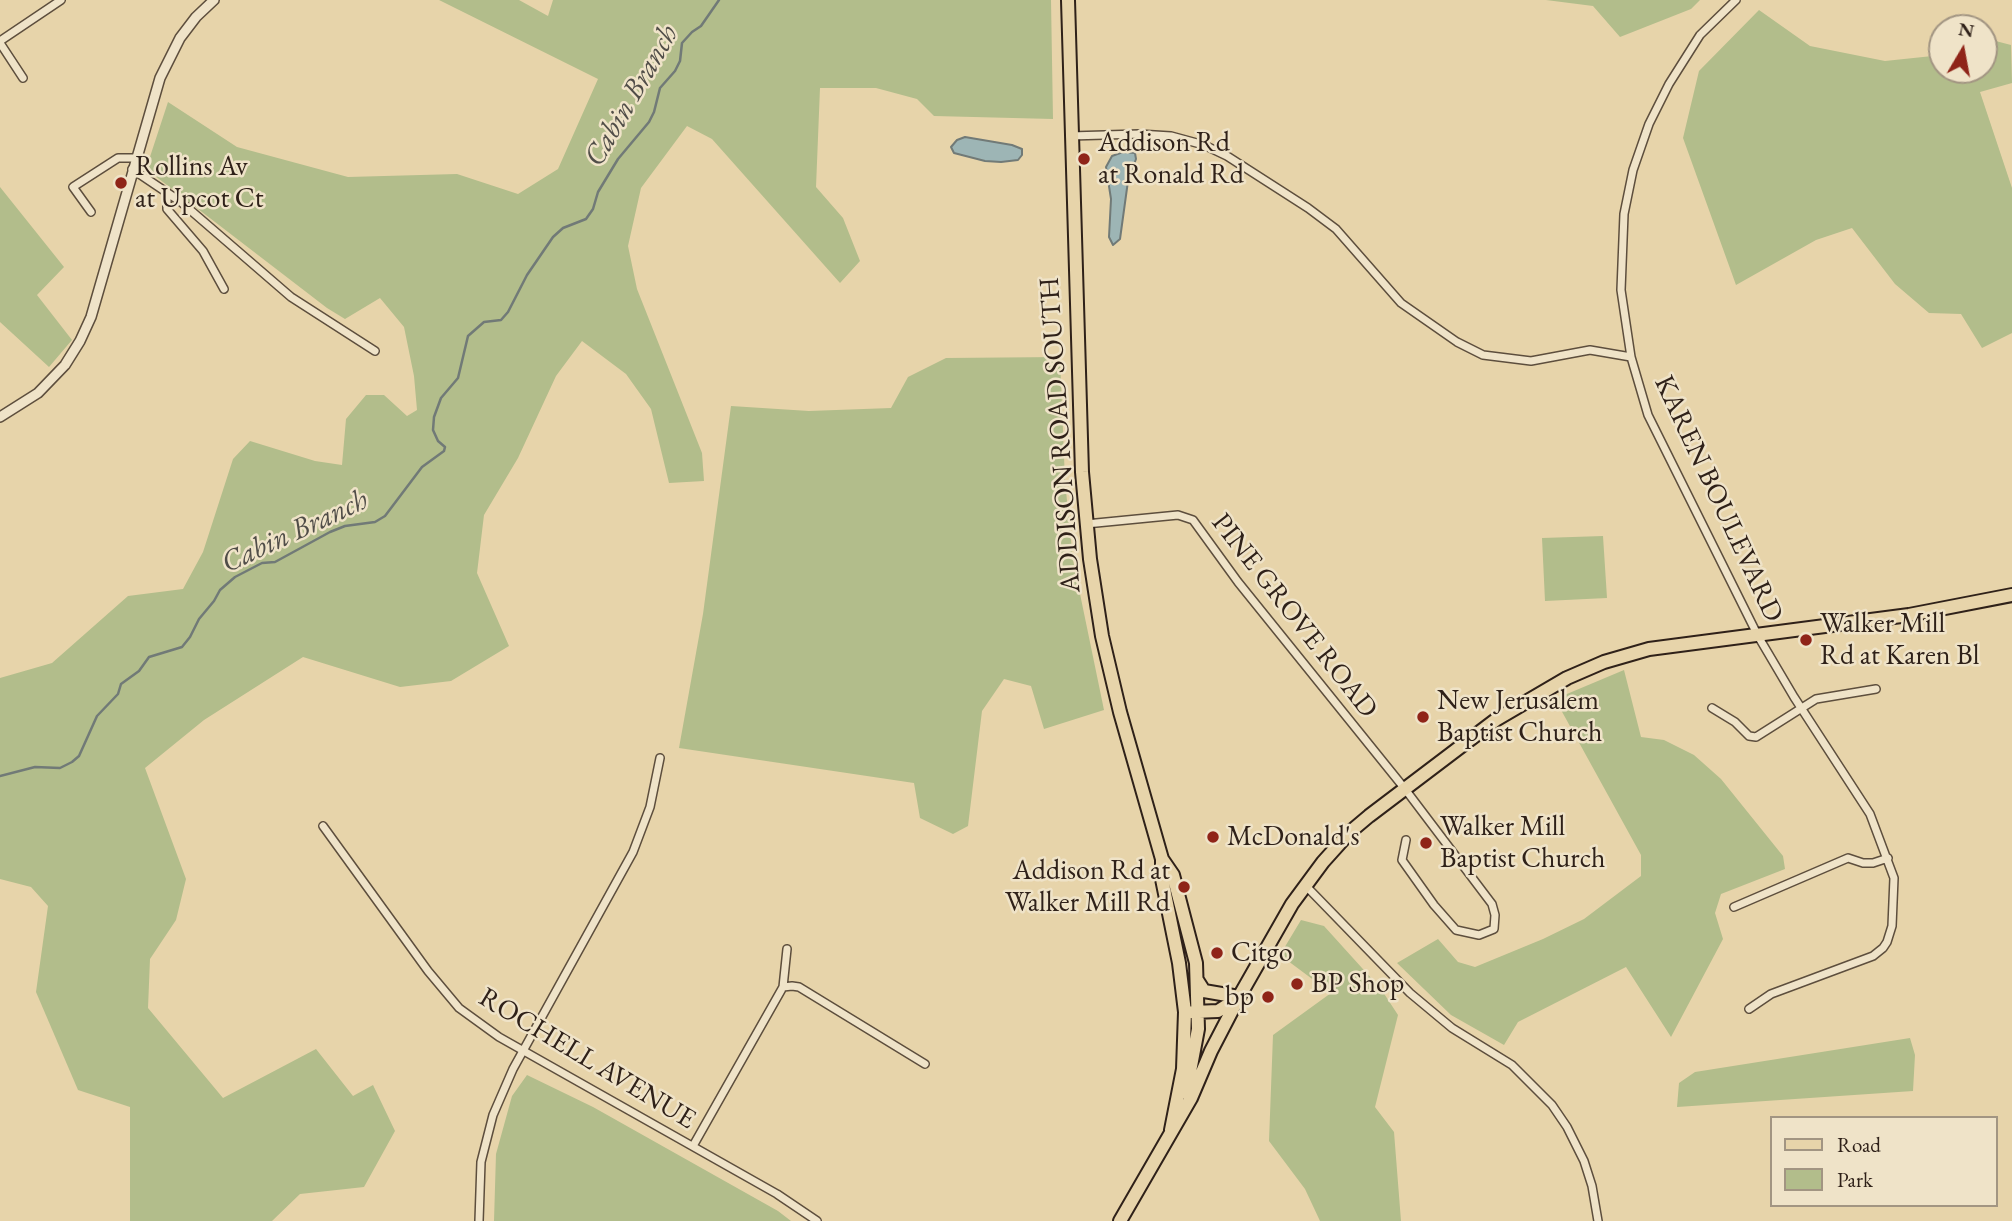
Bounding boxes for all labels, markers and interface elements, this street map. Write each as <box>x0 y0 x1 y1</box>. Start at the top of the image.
north arrow <box>1928 14 1998 84</box>
text: N <box>1957 16 1976 43</box>
water label: Cabin Branch <box>577 19 687 173</box>
place label: Addison Rd at Ronald Rd <box>1098 126 1244 192</box>
place label: Rollins Av at Upcot Ct <box>135 150 264 216</box>
marker: Addison Rd at Ronald Rd <box>1076 151 1092 167</box>
marker: Rollins Av at Upcot Ct <box>113 175 129 191</box>
street label: ADDISON ROAD SOUTH <box>1033 276 1089 594</box>
street label: KAREN BOULEVARD <box>1646 370 1790 628</box>
water label: Cabin Branch <box>216 482 374 582</box>
street label: PINE GROVE ROAD <box>1204 507 1384 725</box>
place label: Walker Mill Rd at Karen Bl <box>1820 607 1979 673</box>
marker: Walker Mill Rd at Karen Bl <box>1798 632 1814 648</box>
place label: New Jerusalem Baptist Church <box>1437 684 1602 750</box>
marker: New Jerusalem Baptist Church <box>1415 709 1431 725</box>
place label: Walker Mill Baptist Church <box>1440 810 1605 876</box>
place label: McDonald's <box>1227 820 1360 854</box>
marker: McDonald's <box>1205 829 1221 845</box>
marker: Walker Mill Baptist Church <box>1418 835 1434 851</box>
place label: Addison Rd at Walker Mill Rd <box>1005 854 1170 920</box>
marker: Addison Rd at Walker Mill Rd <box>1176 879 1192 895</box>
place label: Citgo <box>1231 936 1293 970</box>
marker: Citgo <box>1209 945 1225 961</box>
place label: BP Shop <box>1311 967 1404 1001</box>
marker: BP Shop <box>1289 976 1305 992</box>
place label: bp <box>1225 980 1254 1014</box>
street label: ROCHELL AVENUE <box>473 981 701 1137</box>
marker: bp <box>1260 989 1276 1005</box>
legend <box>1770 1116 1998 1207</box>
text: Road <box>1837 1131 1881 1158</box>
text: Park <box>1837 1166 1873 1193</box>

